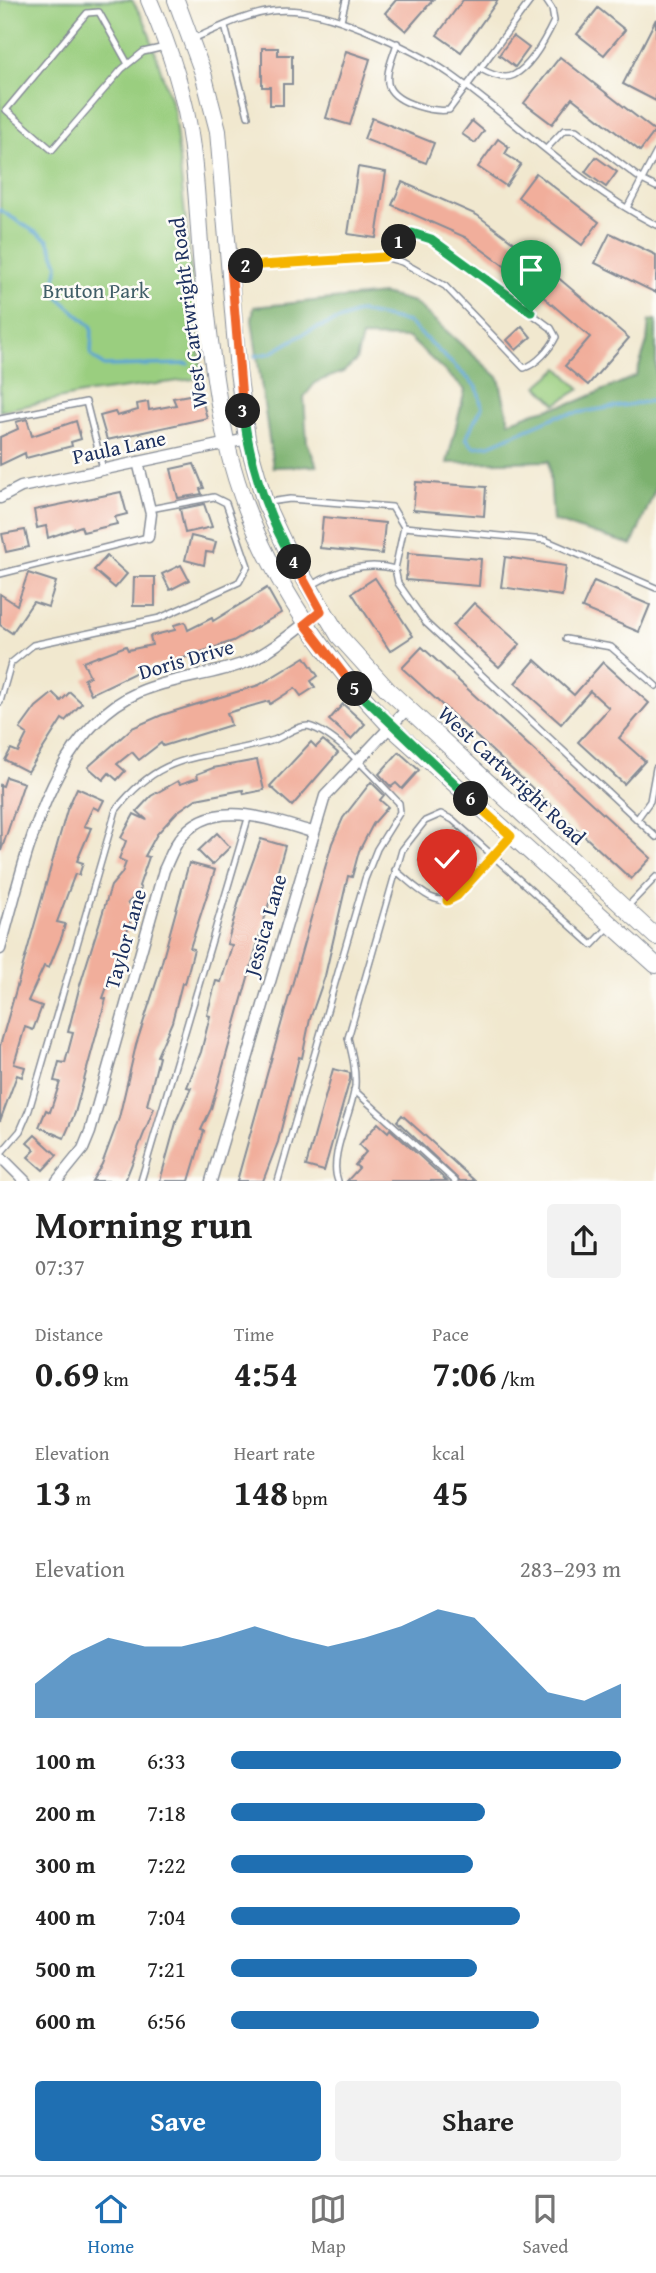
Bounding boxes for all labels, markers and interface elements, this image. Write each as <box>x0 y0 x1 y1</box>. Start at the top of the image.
street label: West Cartwright Road <box>161 215 215 410</box>
pin: 1 <box>382 224 416 260</box>
text: 1 <box>394 227 403 255</box>
pin <box>501 240 561 312</box>
pin: 2 <box>229 248 264 284</box>
text: 2 <box>241 251 250 279</box>
icon: arrive <box>512 251 550 289</box>
park label: Bruton Park <box>43 275 150 306</box>
pin: 3 <box>226 394 260 428</box>
text: 3 <box>238 396 247 424</box>
street label: Paula Lane <box>69 422 169 472</box>
pin: 4 <box>276 544 312 580</box>
text: 4 <box>289 547 298 575</box>
street label: Doris Drive <box>135 631 238 687</box>
pin: 5 <box>338 672 372 706</box>
text: 5 <box>350 674 359 702</box>
street label: West Cartwright Road <box>431 698 593 852</box>
pin: 6 <box>454 782 489 816</box>
text: 6 <box>466 784 475 812</box>
pin <box>417 829 477 901</box>
icon: check <box>428 840 466 878</box>
street label: Jessica Lane <box>235 870 294 982</box>
street label: Taylor Lane <box>96 885 154 993</box>
text: Morning run <box>35 1196 252 1252</box>
button: share <box>547 1204 621 1278</box>
text: 07:37 <box>35 1250 85 1283</box>
text: Distance <box>35 1320 103 1348</box>
text: Time <box>234 1320 274 1348</box>
text: Pace <box>432 1320 469 1348</box>
text: 0.69 <box>35 1348 99 1399</box>
text: 4:54 <box>234 1348 298 1399</box>
text: 7:06 <box>432 1348 497 1399</box>
text: km <box>99 1365 129 1393</box>
text: /km <box>497 1365 535 1393</box>
text: Elevation <box>35 1439 109 1467</box>
text: Heart rate <box>234 1439 315 1467</box>
text: kcal <box>432 1439 465 1467</box>
text: 13 <box>35 1467 71 1518</box>
text: 148 <box>234 1467 288 1518</box>
text: 45 <box>432 1467 469 1518</box>
text: m <box>71 1484 91 1512</box>
text: bpm <box>288 1484 328 1512</box>
text: Elevation <box>35 1552 125 1585</box>
text: 283–293 m <box>520 1552 621 1585</box>
text: 100 m <box>35 1744 96 1777</box>
text: 6:33 <box>147 1744 186 1777</box>
text: 200 m <box>35 1796 96 1829</box>
text: 7:18 <box>147 1796 186 1829</box>
text: 300 m <box>35 1848 96 1881</box>
text: 7:22 <box>147 1848 186 1881</box>
text: 400 m <box>35 1900 96 1933</box>
text: 7:04 <box>147 1900 186 1933</box>
text: 500 m <box>35 1952 96 1985</box>
text: 7:21 <box>147 1952 186 1985</box>
text: 600 m <box>35 2004 96 2037</box>
text: 6:56 <box>147 2004 186 2037</box>
button: Save <box>35 2081 321 2161</box>
button: Share <box>335 2081 621 2161</box>
tab: Home <box>88 2190 134 2260</box>
tab: Map <box>309 2190 347 2260</box>
tab: Saved <box>522 2190 568 2260</box>

